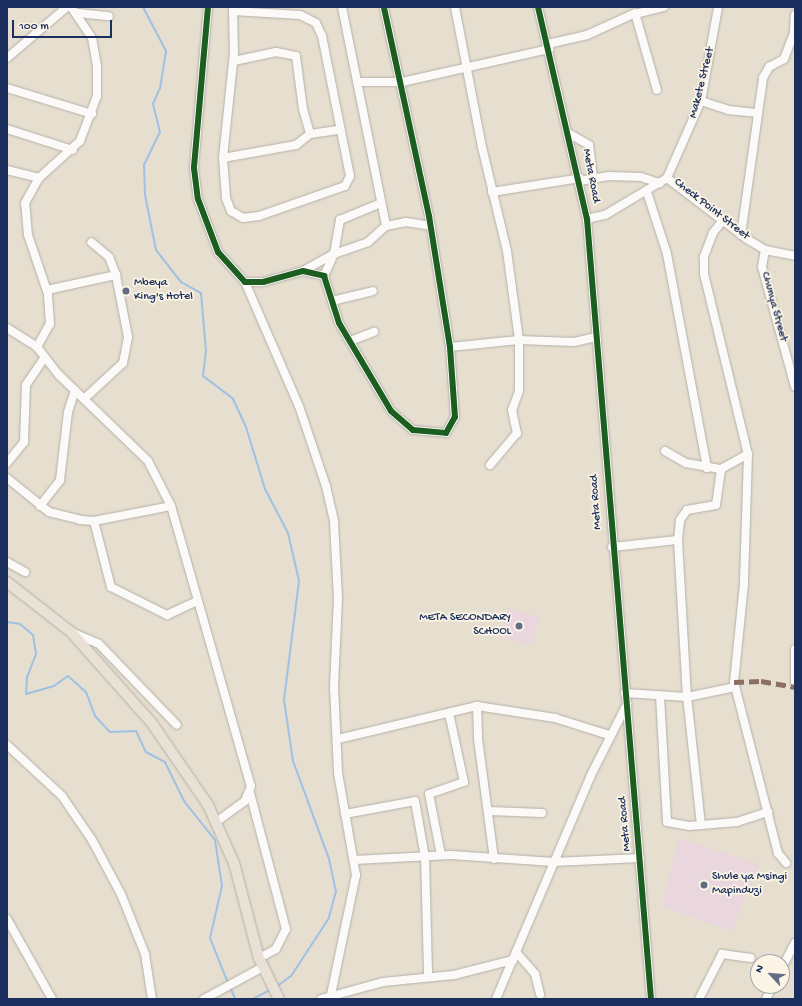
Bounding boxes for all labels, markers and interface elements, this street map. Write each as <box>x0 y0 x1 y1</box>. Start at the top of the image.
scale bar <box>14 12 114 38</box>
text: 100 m <box>19 20 49 34</box>
street label: Makete Street <box>687 46 719 120</box>
street label: Meta Road <box>578 148 602 204</box>
street label: Check Point Street <box>670 176 752 244</box>
street label: Chunya Street <box>757 271 789 343</box>
place label: Mbeya King's Hotel <box>134 277 193 305</box>
marker: Mbeya King's Hotel <box>121 286 131 296</box>
street label: Meta Road <box>588 474 606 530</box>
place label: META SECONDARY SCHOOL <box>419 612 511 640</box>
marker: META SECONDARY SCHOOL <box>514 621 524 631</box>
street label: Meta Road <box>616 796 636 852</box>
place label: Shule ya Msingi Mapinduzi <box>712 871 787 899</box>
marker: Shule ya Msingi Mapinduzi <box>699 880 709 890</box>
north arrow <box>750 954 790 994</box>
text: N <box>753 963 767 975</box>

